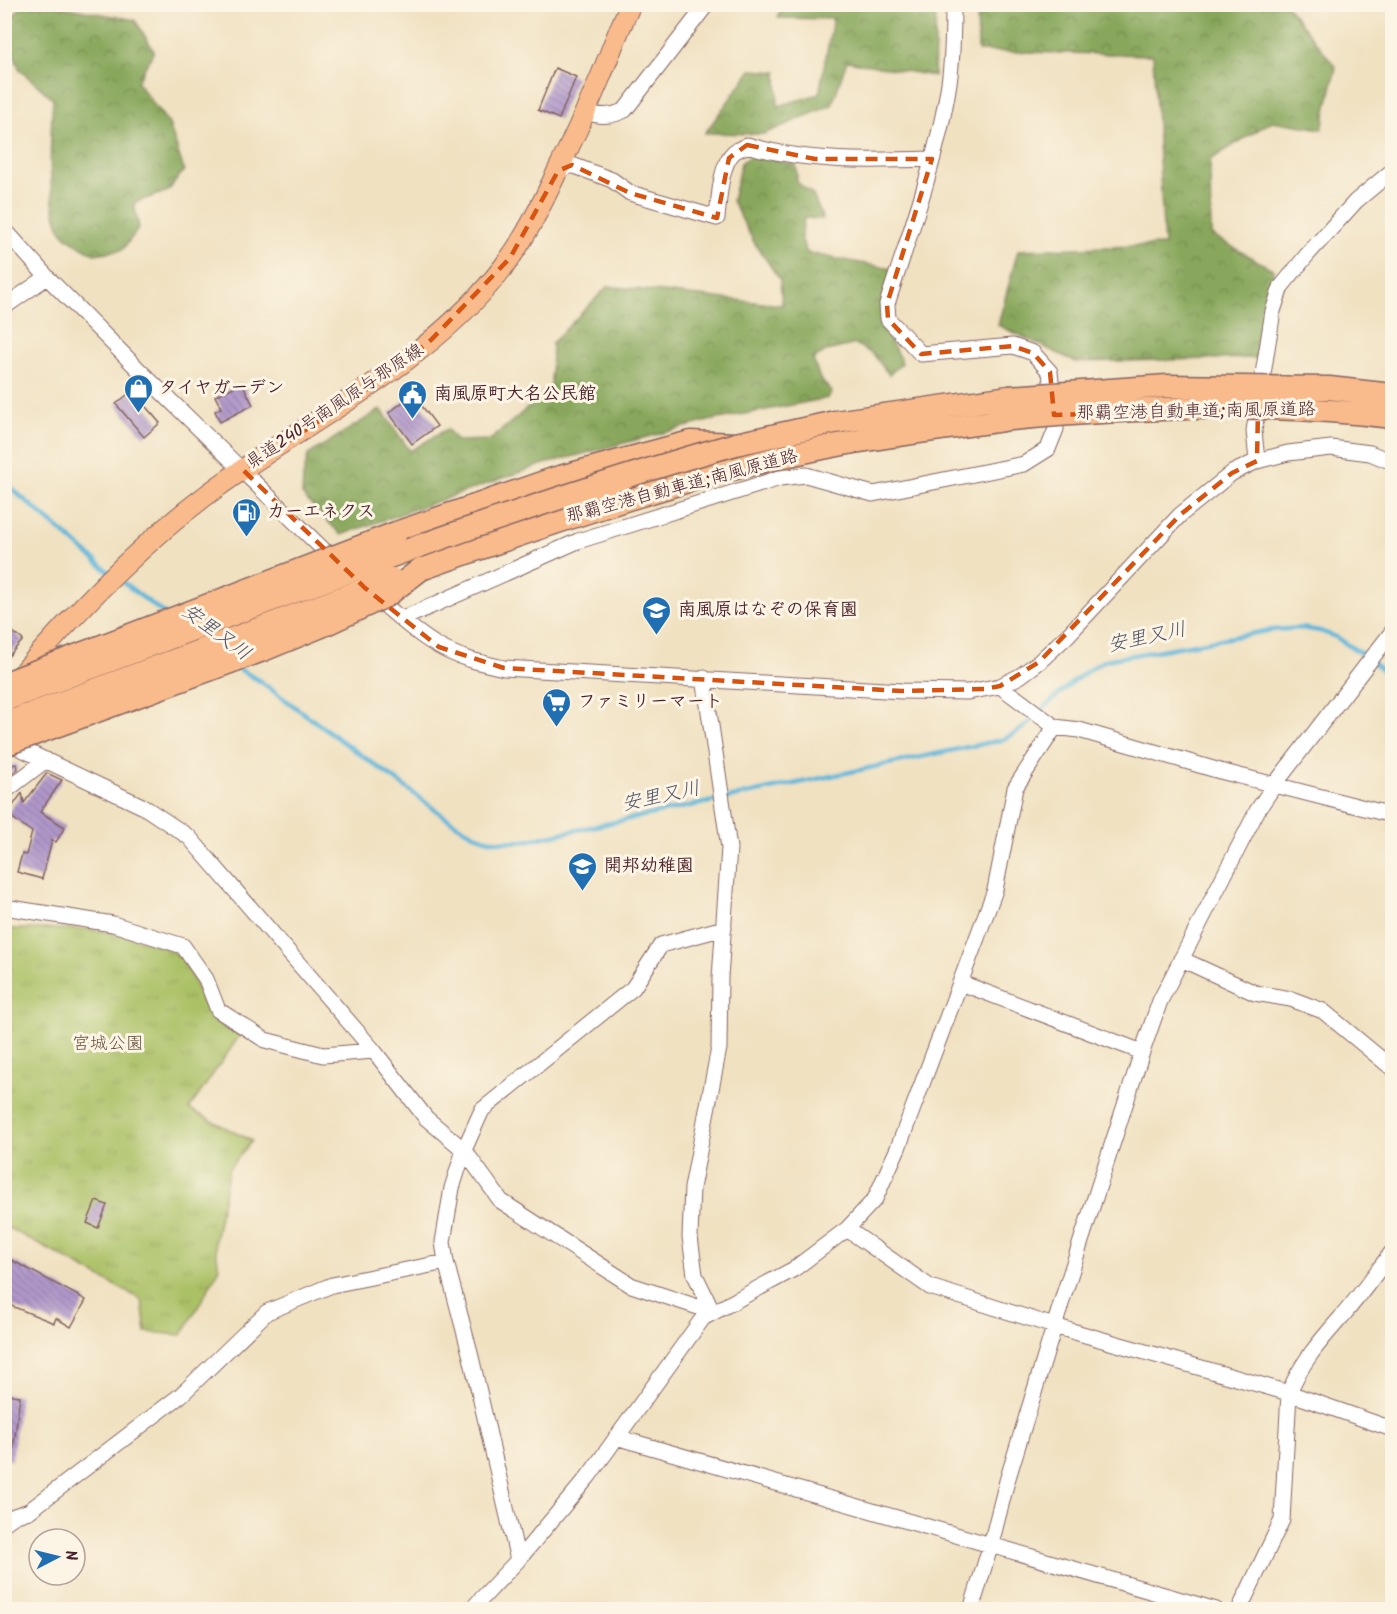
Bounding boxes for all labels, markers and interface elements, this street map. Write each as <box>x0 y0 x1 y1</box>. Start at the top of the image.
street label: 県道240号南風原与那原線 <box>240 336 430 478</box>
shop icon: タイヤガーデン <box>122 372 154 414</box>
place label: タイヤガーデン <box>159 374 284 403</box>
public building icon: 南風原町大名公民館 <box>397 378 429 420</box>
place label: 南風原町大名公民館 <box>434 380 596 409</box>
street label: 那覇空港自動車道;南風原道路 <box>1076 395 1316 429</box>
street label: 那覇空港自動車道;南風原道路 <box>563 442 801 532</box>
fuel station icon: カーエネクス <box>230 496 262 538</box>
place label: カーエネクス <box>267 498 375 527</box>
school or university icon: 南風原はなぞの保育園 <box>641 594 673 636</box>
water label: 安里又川 <box>174 596 258 670</box>
place label: 南風原はなぞの保育園 <box>678 596 858 625</box>
water label: 安里又川 <box>1105 614 1189 662</box>
supermarket icon: ファミリーマート <box>541 686 573 728</box>
place label: ファミリーマート <box>578 688 723 717</box>
water label: 安里又川 <box>619 773 703 821</box>
school or university icon: 開邦幼稚園 <box>567 850 599 892</box>
place label: 開邦幼稚園 <box>604 852 694 881</box>
park label: 宮城公園 <box>72 1030 144 1059</box>
north arrow <box>27 1527 87 1587</box>
text: N <box>57 1549 83 1562</box>

